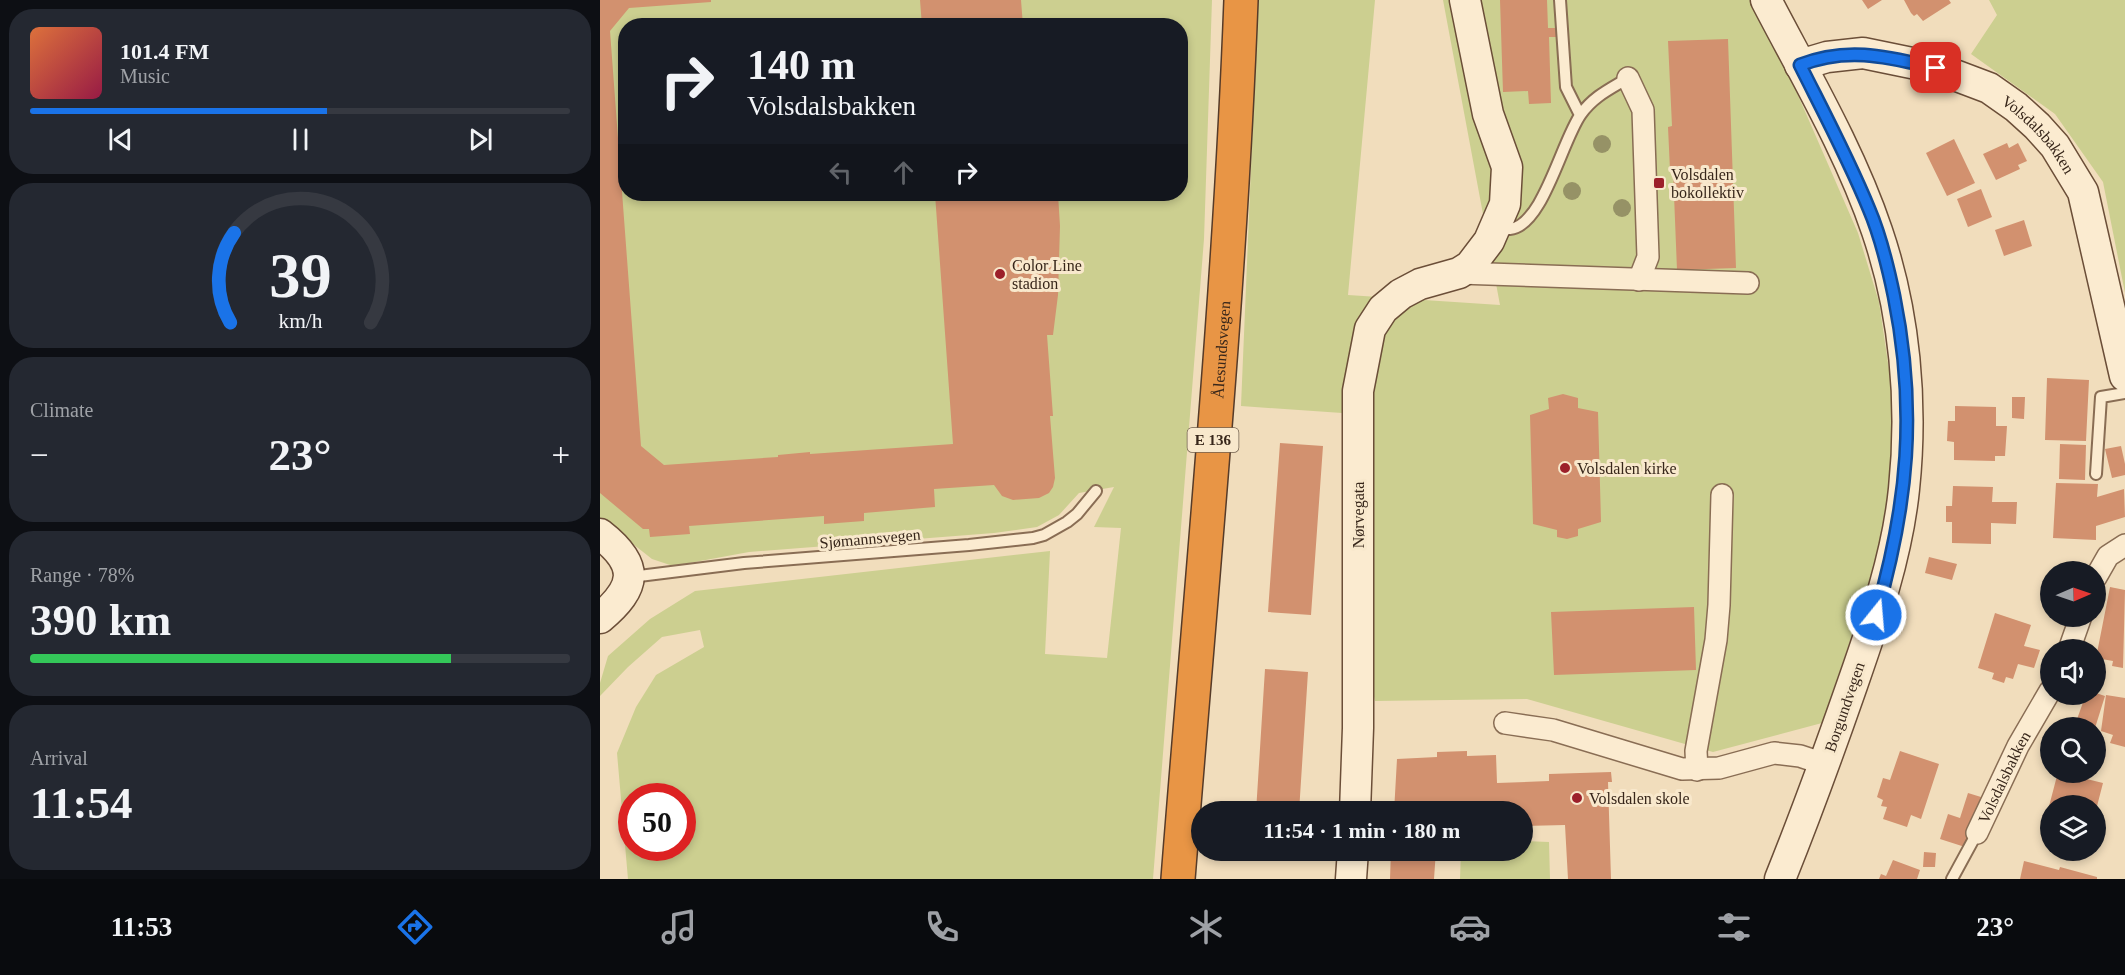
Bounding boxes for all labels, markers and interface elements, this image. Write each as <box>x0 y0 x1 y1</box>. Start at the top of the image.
text: 101.4 FM <box>120 39 209 64</box>
icon: right <box>648 42 726 120</box>
text: 140 m <box>747 42 856 88</box>
pin <box>1910 42 1961 93</box>
icon: arrive <box>1919 51 1952 84</box>
text: Music <box>120 65 170 87</box>
text: Volsdalsbakken <box>747 91 916 121</box>
street label: Volsdalsbakken <box>1999 92 2078 177</box>
icon: previous <box>104 123 137 156</box>
icon: pause <box>284 123 317 156</box>
icon: next <box>464 123 497 156</box>
icon: left <box>824 156 857 189</box>
icon: ahead <box>887 156 920 189</box>
icon: right <box>950 156 983 189</box>
place label: Volsdalen bokollektiv <box>1671 166 1744 201</box>
marker: Volsdalen bokollektiv <box>1652 176 1666 190</box>
text: 39 <box>269 241 331 310</box>
place label: Color Line stadion <box>1012 257 1082 292</box>
marker: Color Line stadion <box>993 267 1007 281</box>
street label: Ålesundsvegen <box>1209 300 1233 399</box>
text: km/h <box>278 309 322 333</box>
text: Climate <box>30 399 93 421</box>
road number: E 136 <box>1188 428 1238 452</box>
text: 23° <box>269 430 332 480</box>
text: − <box>30 437 49 473</box>
text: + <box>551 437 570 473</box>
place label: Volsdalen kirke <box>1577 460 1677 477</box>
marker: Volsdalen kirke <box>1558 461 1572 475</box>
street label: Nørvegata <box>1350 482 1368 548</box>
street label: Sjømannsvegen <box>819 526 921 552</box>
north arrow <box>2040 561 2106 627</box>
map controls <box>2040 561 2106 861</box>
text: Range · 78% <box>30 564 134 586</box>
position arrow <box>1844 583 1908 647</box>
text: 390 km <box>30 595 171 645</box>
button: sound <box>2040 639 2106 705</box>
street label: Borgundvegen <box>1821 660 1869 755</box>
button: search <box>2040 717 2106 783</box>
street label: Volsdalsbakken <box>1975 728 2034 826</box>
text: Arrival <box>30 747 88 769</box>
text: 11:54 <box>30 778 133 828</box>
speed limit sign: 50 <box>618 783 696 861</box>
place label: Volsdalen skole <box>1589 790 1690 807</box>
marker: Volsdalen skole <box>1570 791 1584 805</box>
button: layers <box>2040 795 2106 861</box>
text: 11:54 · 1 min · 180 m <box>1264 818 1460 843</box>
icon: directions <box>394 906 436 948</box>
icon: music <box>658 906 700 948</box>
icon: phone <box>921 906 963 948</box>
icon: climate <box>1185 906 1227 948</box>
icon: car <box>1449 906 1491 948</box>
icon: filters <box>1713 906 1755 948</box>
text: 11:53 <box>111 912 172 942</box>
text: 23° <box>1976 912 2014 942</box>

